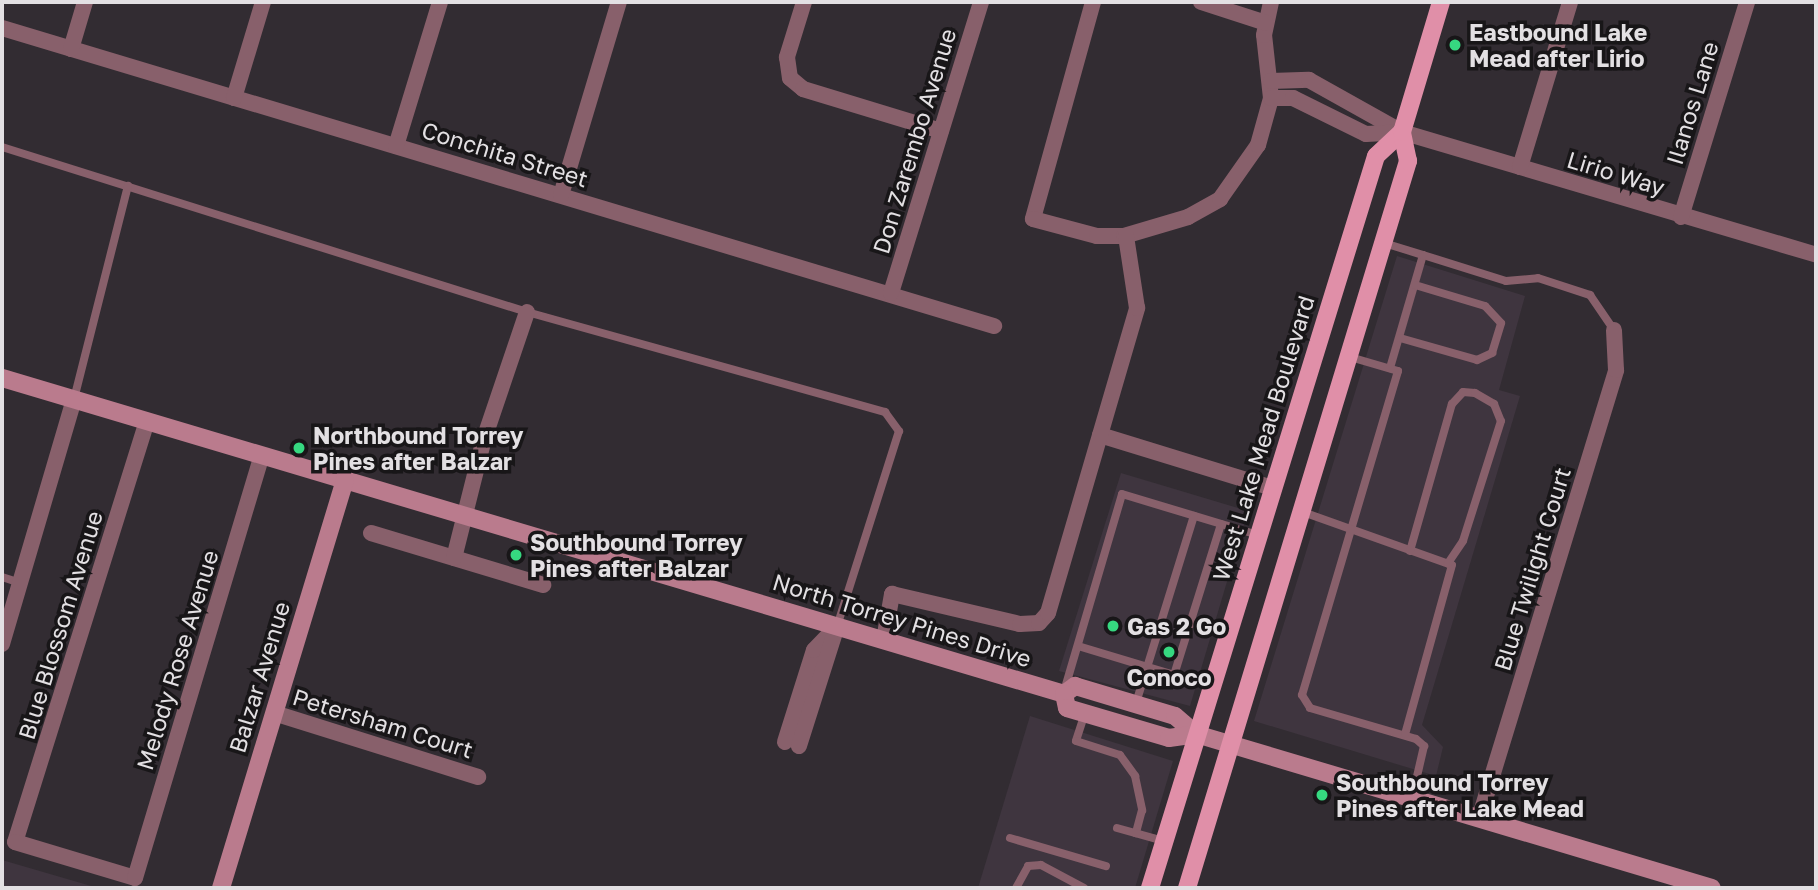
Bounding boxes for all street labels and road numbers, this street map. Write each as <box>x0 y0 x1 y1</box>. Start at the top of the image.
street label: Don Zarembo Avenue <box>867 25 961 257</box>
street label: Ilanos Lane <box>1660 38 1724 168</box>
street label: Conchita Street <box>419 116 591 192</box>
street label: Lirio Way <box>1564 145 1668 201</box>
street label: West Lake Mead Boulevard <box>1206 292 1320 584</box>
street label: Blue Twilight Court <box>1488 464 1576 674</box>
street label: Blue Blossom Avenue <box>12 507 108 743</box>
street label: Melody Rose Avenue <box>130 547 224 773</box>
street label: North Torrey Pines Drive <box>770 568 1034 672</box>
street label: Balzar Avenue <box>223 598 295 756</box>
street label: Petersham Court <box>290 682 476 764</box>

